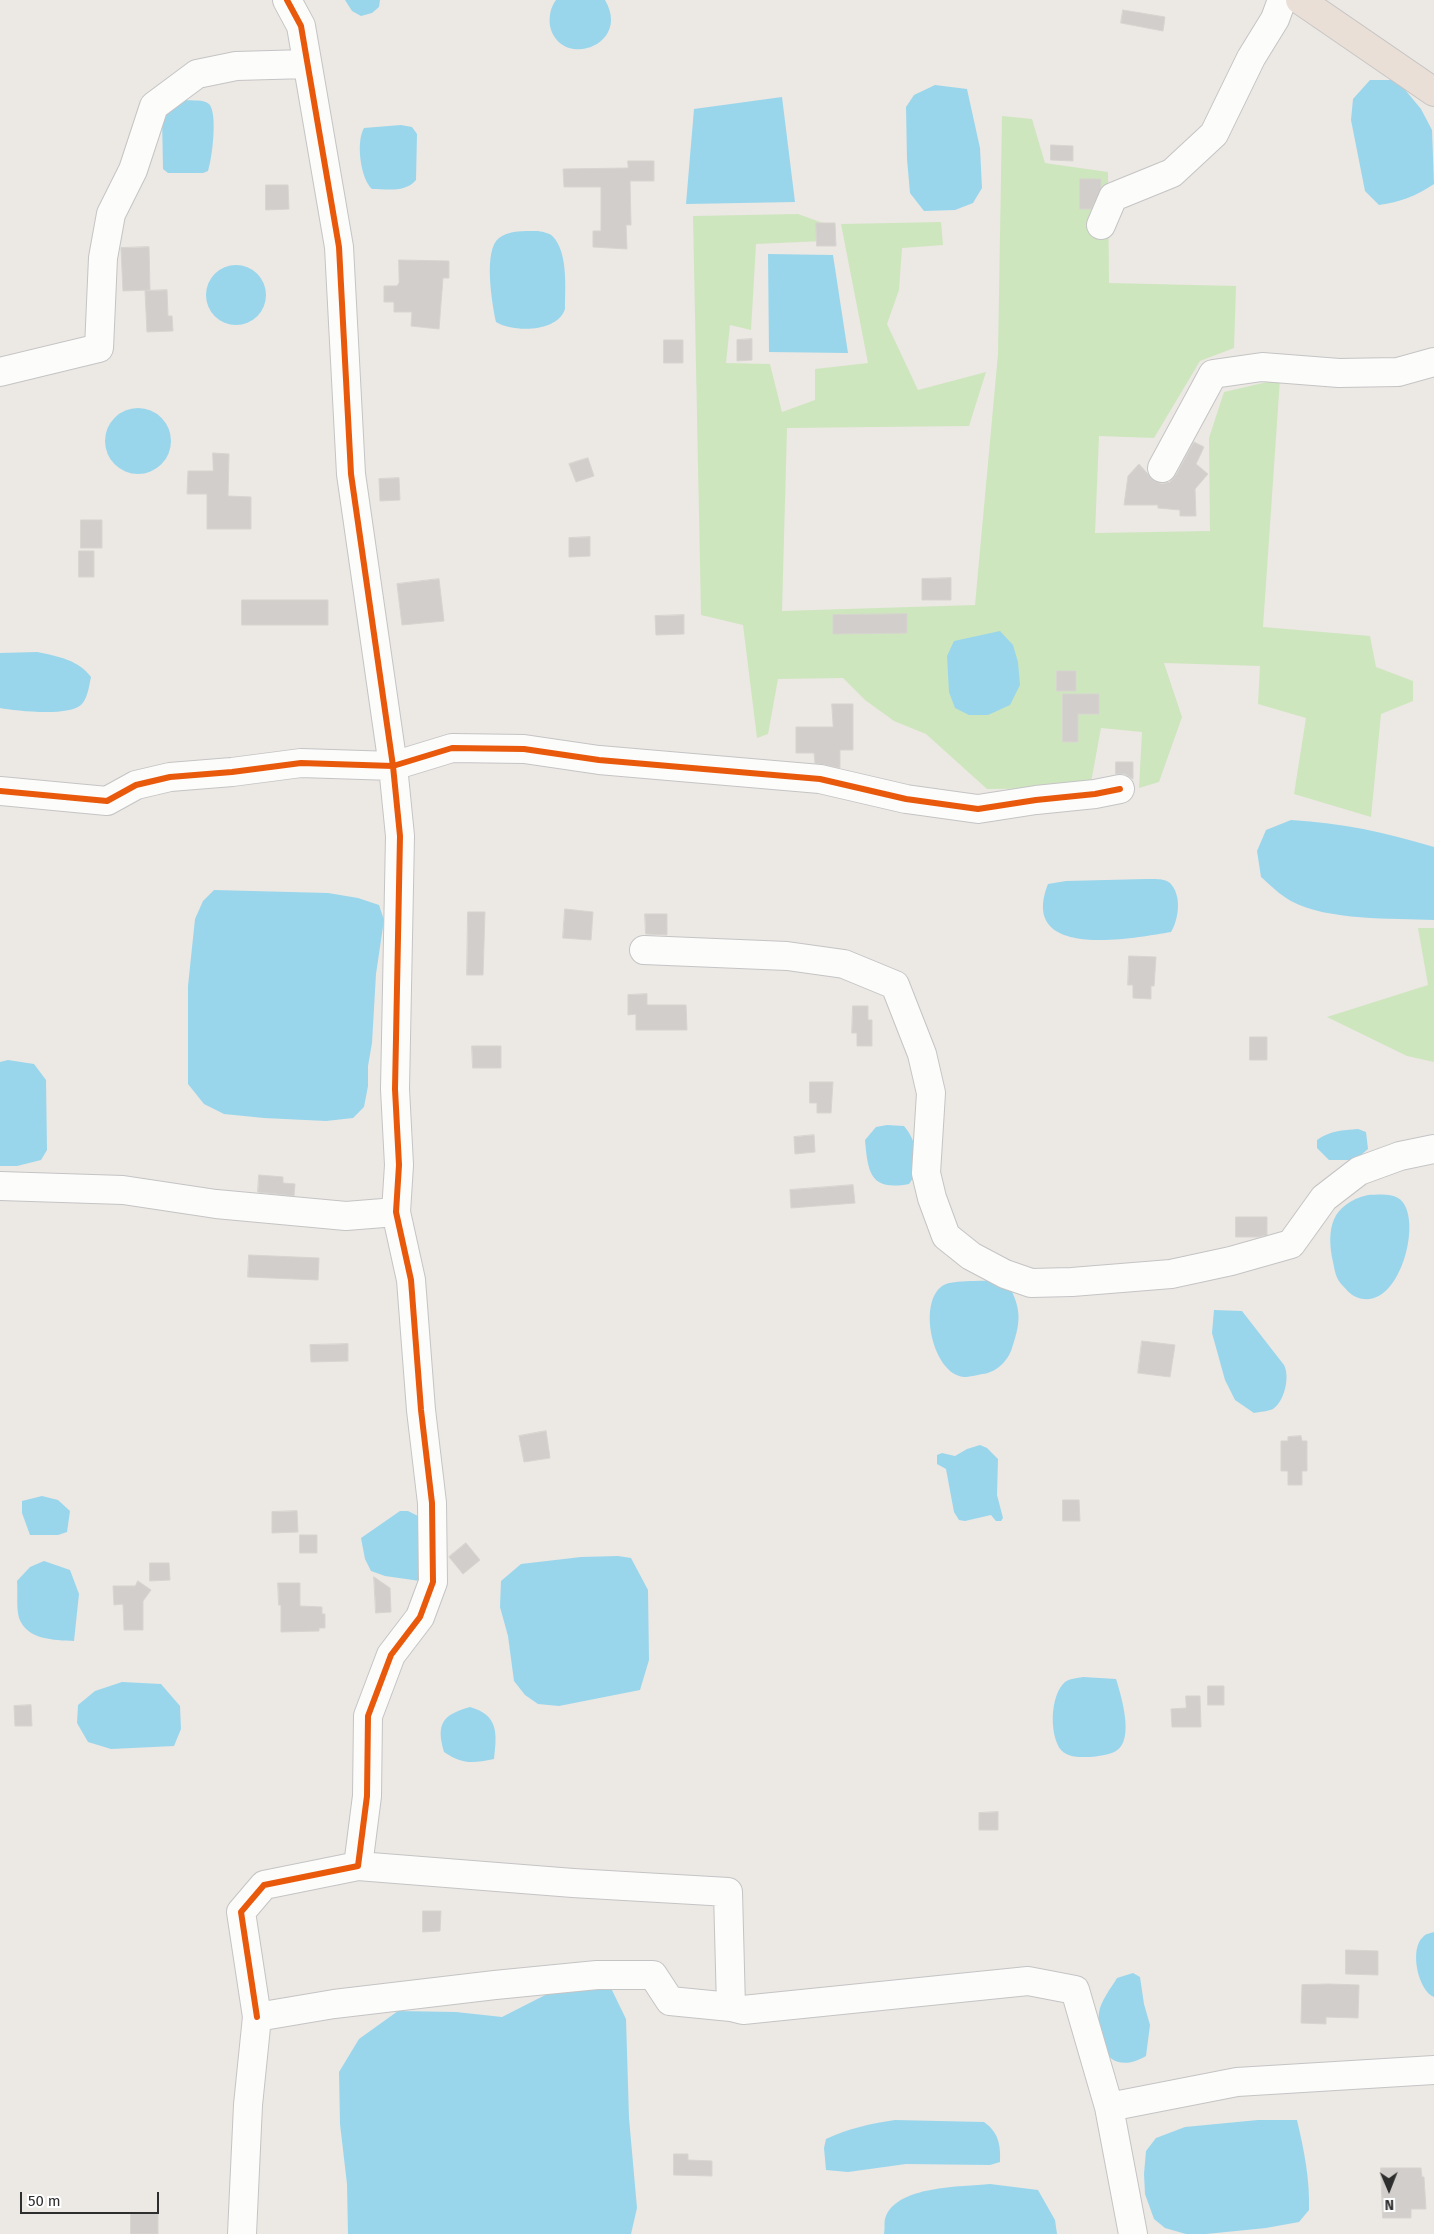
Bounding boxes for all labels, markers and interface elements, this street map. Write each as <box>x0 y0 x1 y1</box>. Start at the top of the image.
north arrow <box>1364 2164 1414 2214</box>
scale bar <box>22 2182 161 2214</box>
text: 50 m <box>28 2192 61 2210</box>
text: N <box>1384 2196 1394 2213</box>

